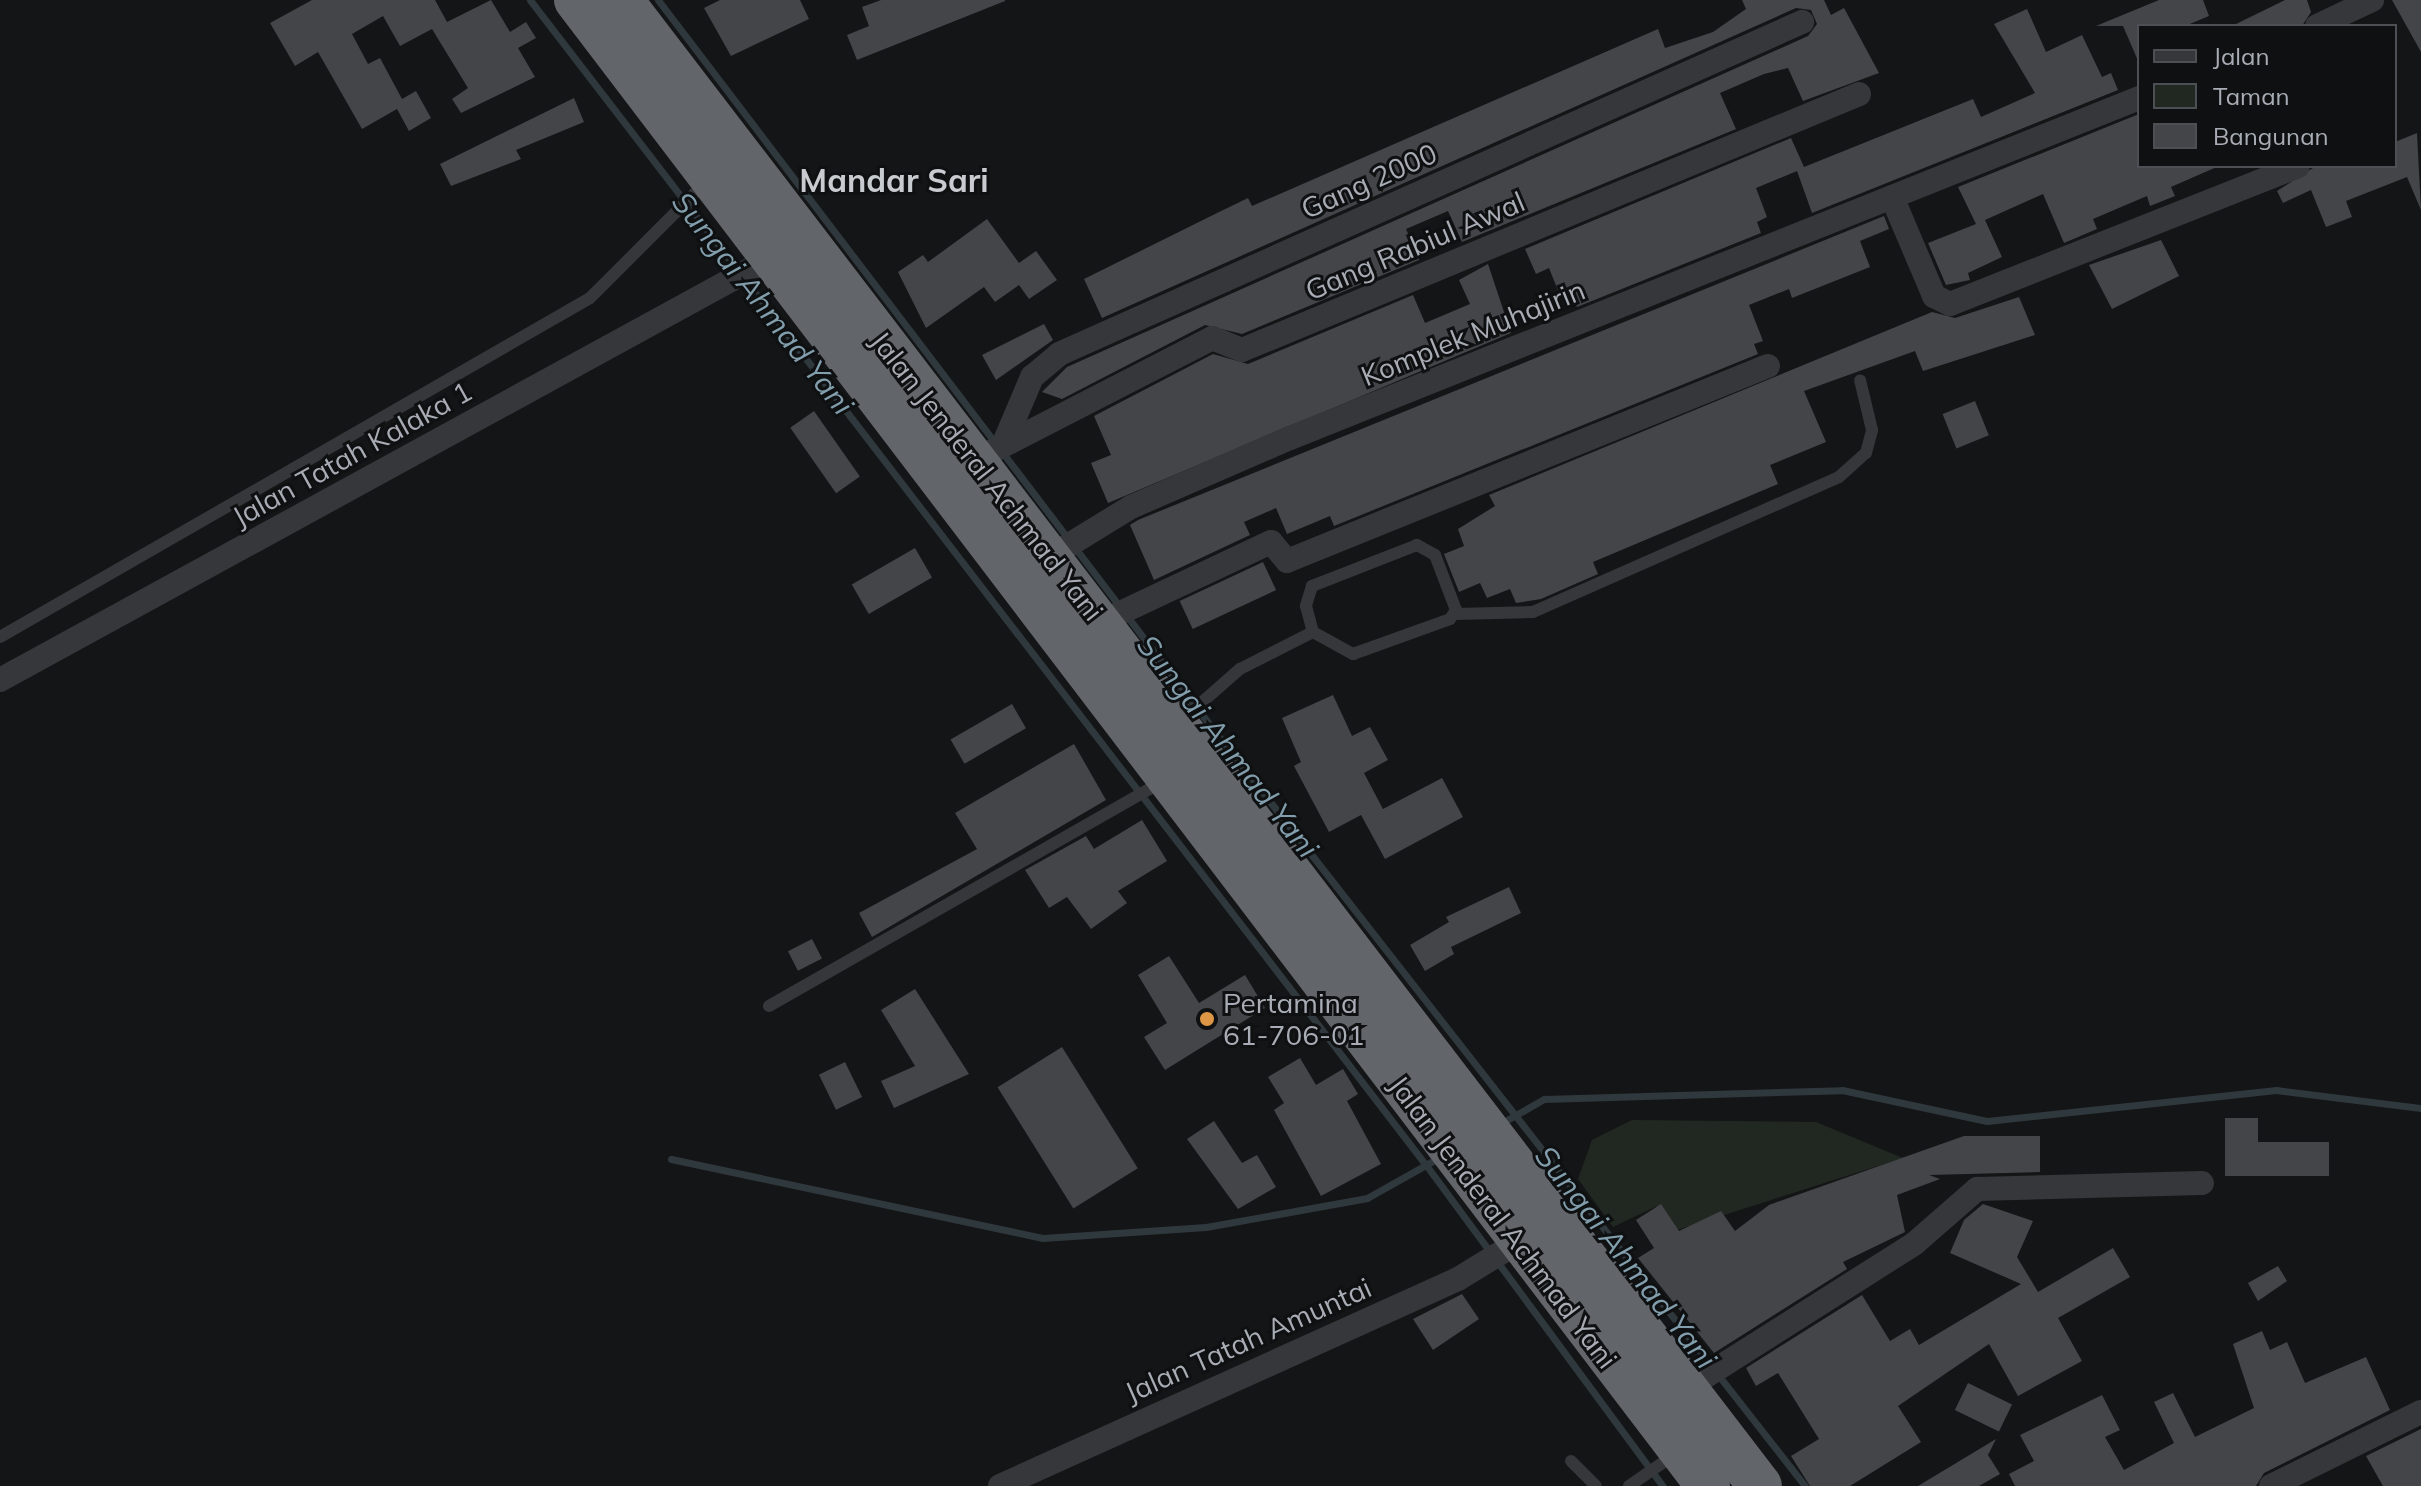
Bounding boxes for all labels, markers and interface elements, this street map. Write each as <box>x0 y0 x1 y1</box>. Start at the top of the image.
legend <box>2137 24 2397 168</box>
text: Jalan <box>2213 41 2269 71</box>
text: Taman <box>2213 81 2290 111</box>
text: Bangunan <box>2213 121 2329 151</box>
street label: Gang 2000 <box>1296 136 1442 226</box>
district label: Mandar Sari <box>799 161 989 199</box>
water label: Sungai Ahmad Yani <box>665 184 861 422</box>
street label: Gang Rabiul Awal <box>1300 185 1530 307</box>
street label: Komplek Muhajirin <box>1356 273 1590 393</box>
street label: Jalan Jenderal Achmad Yani <box>864 325 1110 627</box>
street label: Jalan Tatah Kalaka 1 <box>227 374 477 534</box>
water label: Sungai Ahmad Yani <box>1130 627 1326 865</box>
place label: Pertamina 61-706-01 <box>1223 986 1365 1052</box>
marker: Pertamina 61-706-01 <box>1198 1010 1216 1028</box>
street label: Jalan Jenderal Achmad Yani <box>1382 1069 1624 1375</box>
water label: Sungai Ahmad Yani <box>1528 1138 1724 1376</box>
street label: Jalan Tatah Amuntai <box>1120 1271 1376 1409</box>

